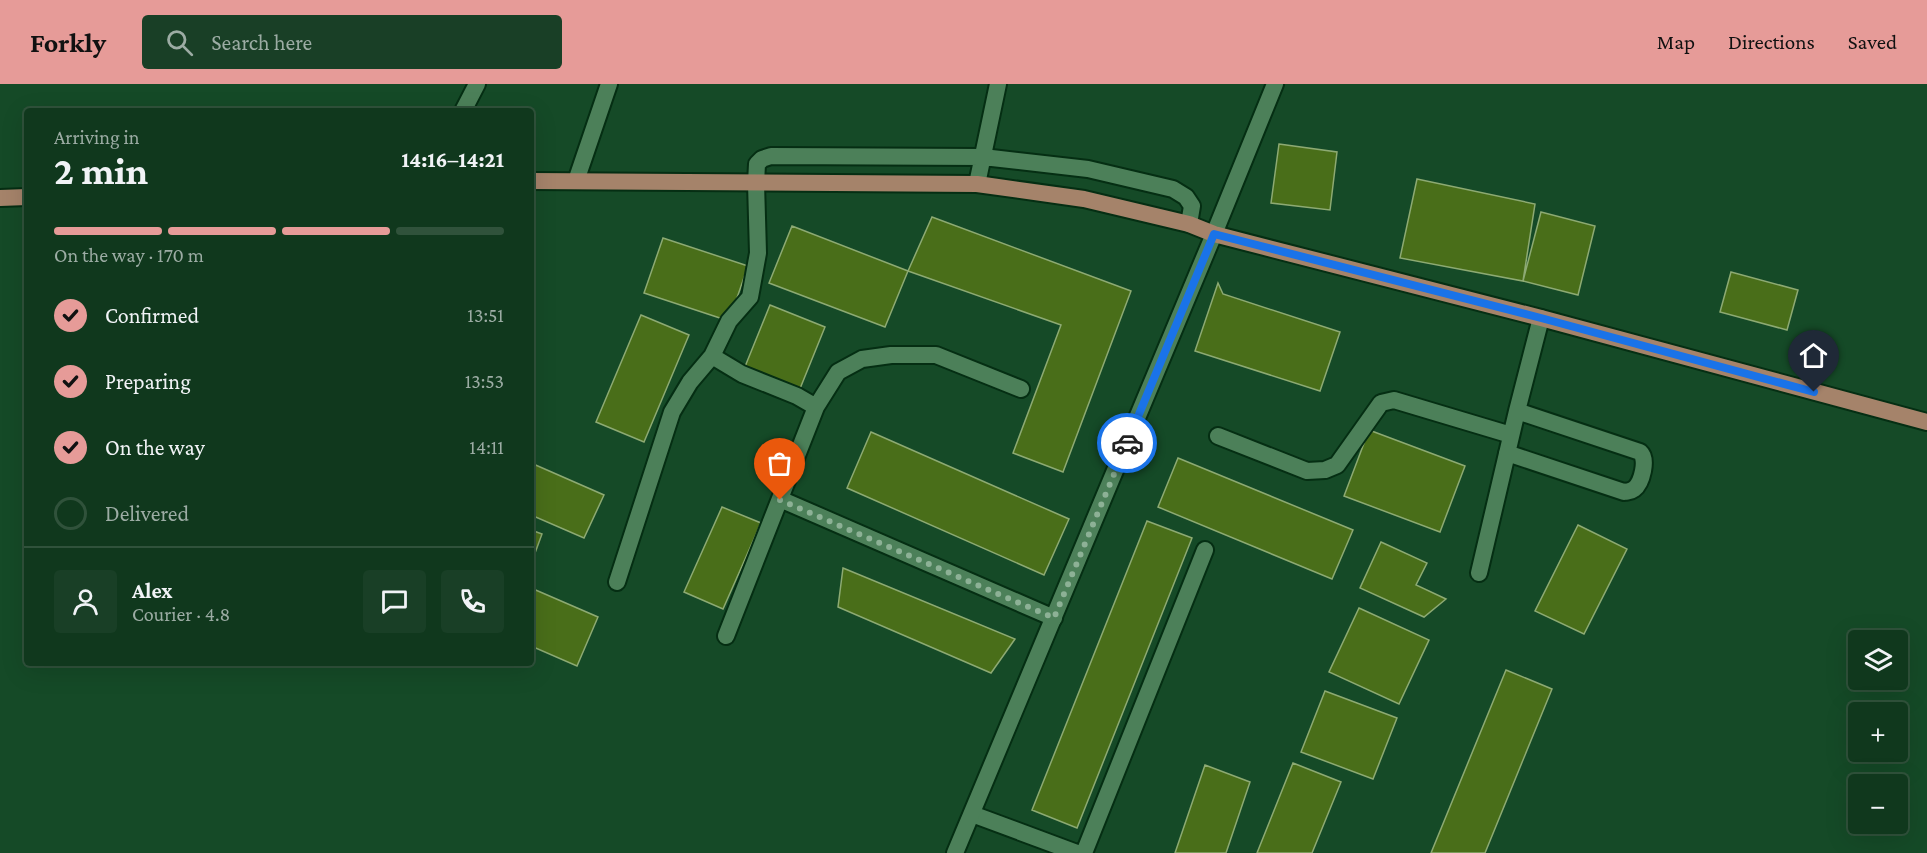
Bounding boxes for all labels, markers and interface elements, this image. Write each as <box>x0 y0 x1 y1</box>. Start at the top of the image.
search box <box>142 15 562 69</box>
icon: search <box>163 26 196 59</box>
text: Forkly <box>30 27 106 58</box>
text: Search here <box>211 30 312 55</box>
text: Map <box>1657 30 1695 54</box>
text: Directions <box>1728 30 1815 54</box>
text: Saved <box>1848 30 1897 54</box>
text: Arriving in <box>54 126 139 148</box>
text: 14:16–14:21 <box>401 147 504 172</box>
text: 2 min <box>54 149 148 192</box>
text: On the way · 170 m <box>54 244 204 266</box>
icon: check <box>54 299 87 332</box>
text: Confirmed <box>105 303 199 328</box>
text: 13:51 <box>467 304 504 326</box>
pin <box>1788 330 1839 392</box>
icon: home <box>1797 339 1830 372</box>
icon: check <box>54 365 87 398</box>
text: Preparing <box>105 369 191 394</box>
text: 13:53 <box>465 370 504 392</box>
courier <box>1097 413 1157 473</box>
icon: car <box>1111 427 1144 460</box>
icon: check <box>54 431 87 464</box>
text: On the way <box>105 435 205 460</box>
text: 14:11 <box>469 436 504 458</box>
pin <box>754 438 805 500</box>
icon: bag <box>763 447 796 480</box>
text: Delivered <box>105 501 189 526</box>
button: person <box>54 570 117 633</box>
button: chat <box>363 570 426 633</box>
button: phone <box>441 570 504 633</box>
text: Alex <box>132 578 173 603</box>
text: Courier · 4.8 <box>132 603 230 625</box>
map controls <box>1848 630 1908 834</box>
button: layers <box>1848 630 1908 690</box>
button: + <box>1848 702 1908 762</box>
button: − <box>1848 774 1908 834</box>

